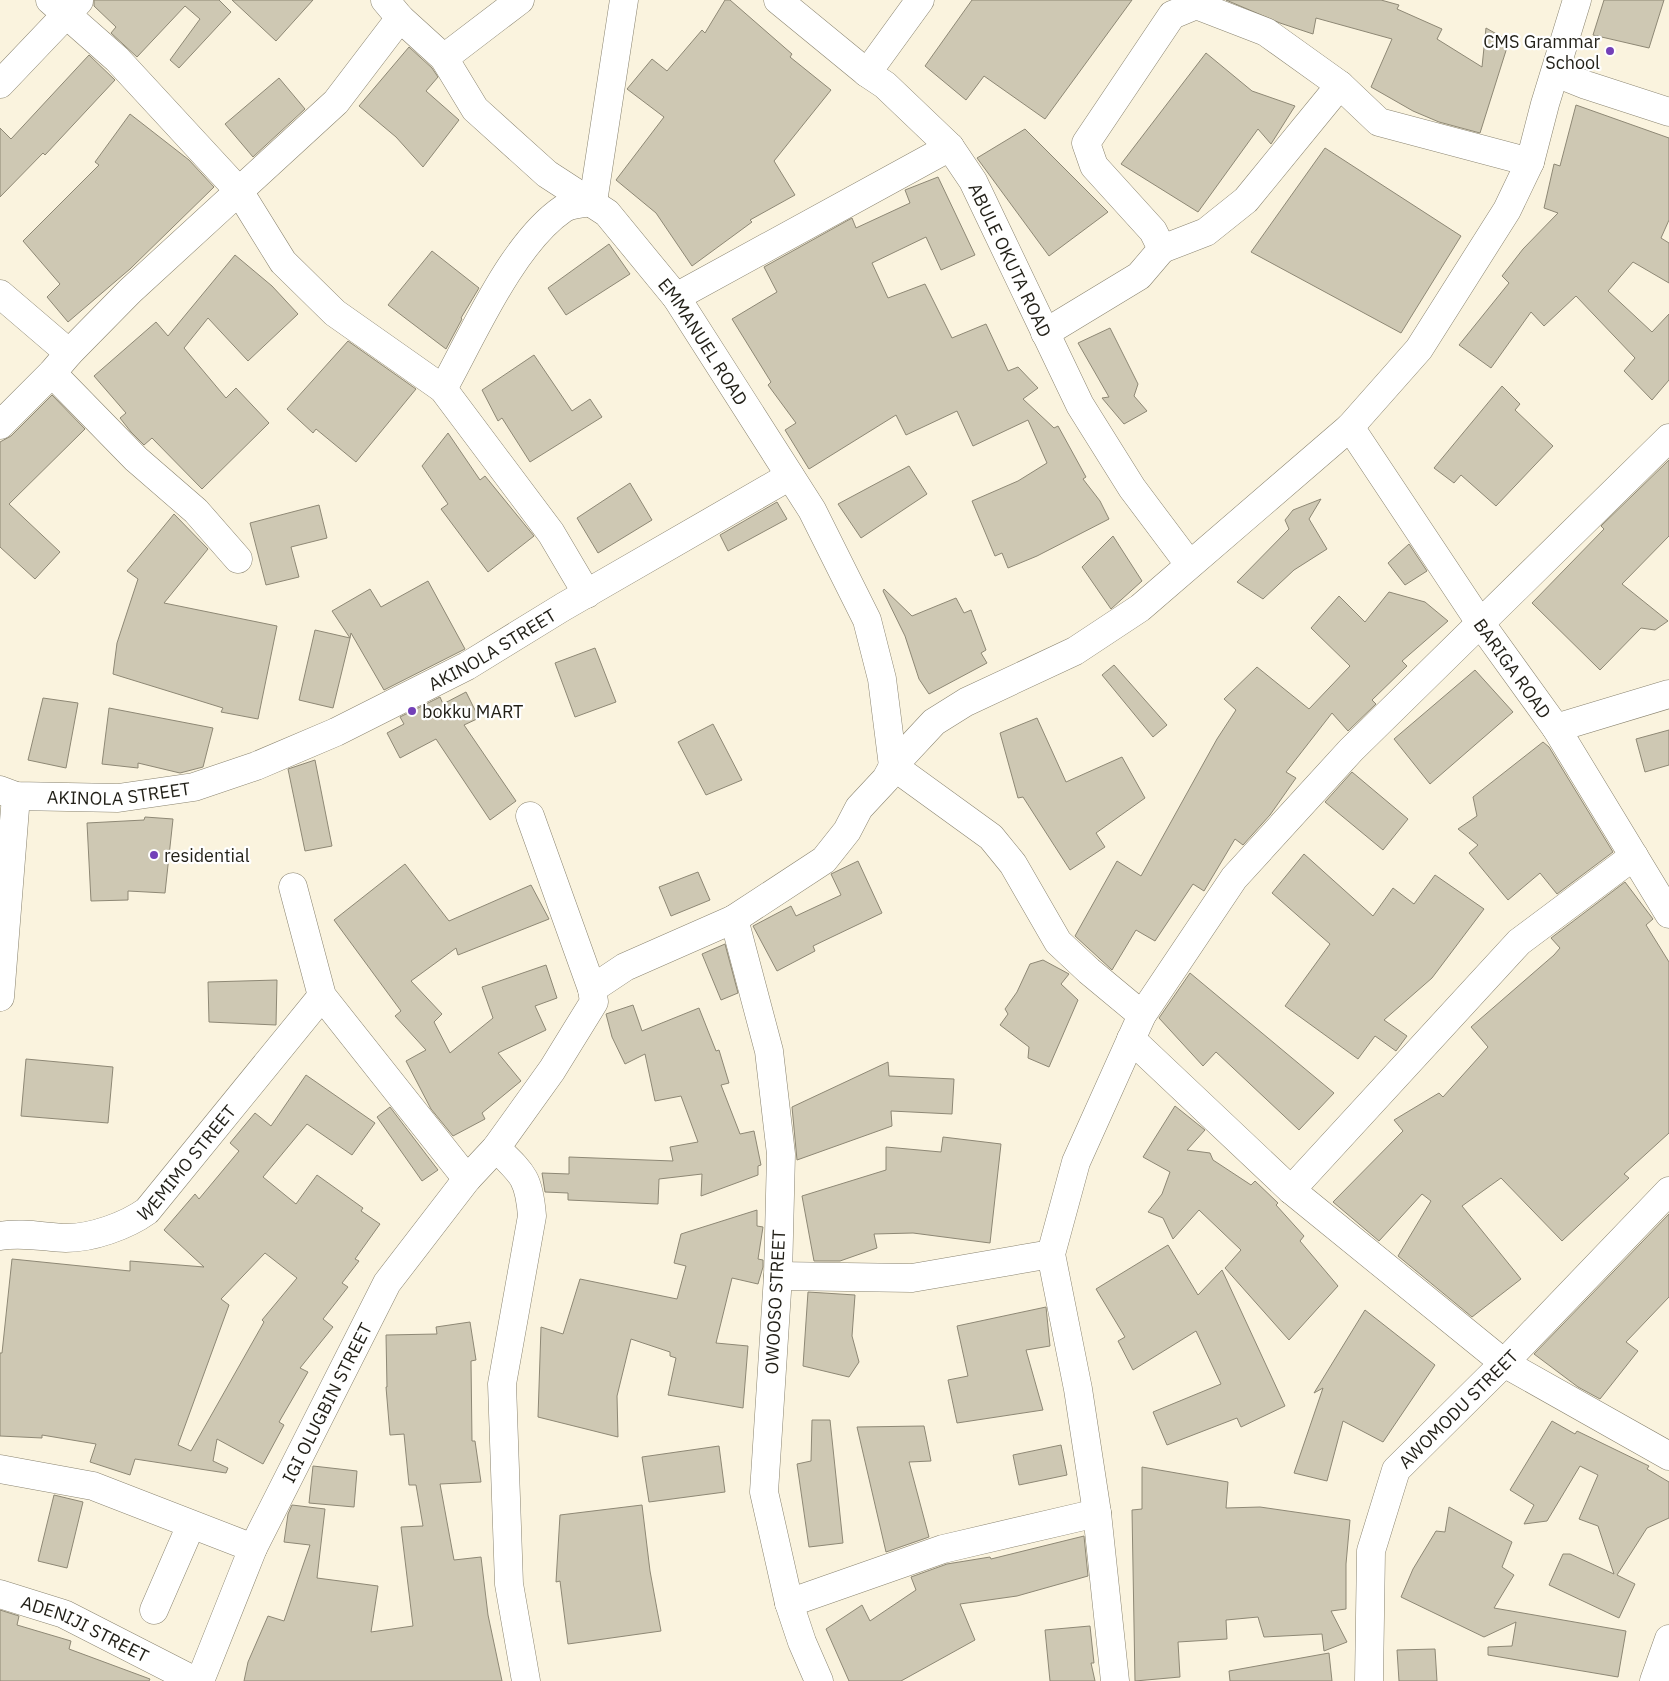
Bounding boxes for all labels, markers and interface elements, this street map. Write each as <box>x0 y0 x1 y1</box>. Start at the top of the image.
place label: CMS Grammar School <box>1483 30 1600 74</box>
marker: CMS Grammar School <box>1604 45 1616 57</box>
street label: ABULE OKUTA ROAD <box>964 179 1057 341</box>
street label: EMMANUEL ROAD <box>653 273 753 409</box>
street label: AKINOLA STREET <box>424 603 560 695</box>
street label: BARIGA ROAD <box>1469 614 1557 723</box>
place label: bokku MART <box>422 700 523 723</box>
marker: bokku MART <box>406 705 418 717</box>
street label: AKINOLA STREET <box>47 776 192 810</box>
place label: residential <box>164 844 250 867</box>
marker: residential <box>148 849 160 861</box>
street label: WEMIMO STREET <box>133 1100 240 1226</box>
street label: OWOOSO STREET <box>760 1229 790 1375</box>
street label: IGI OLUGBIN STREET <box>276 1319 377 1487</box>
street label: AWOMODU STREET <box>1393 1344 1523 1473</box>
street label: ADENIJI STREET <box>18 1590 153 1667</box>

